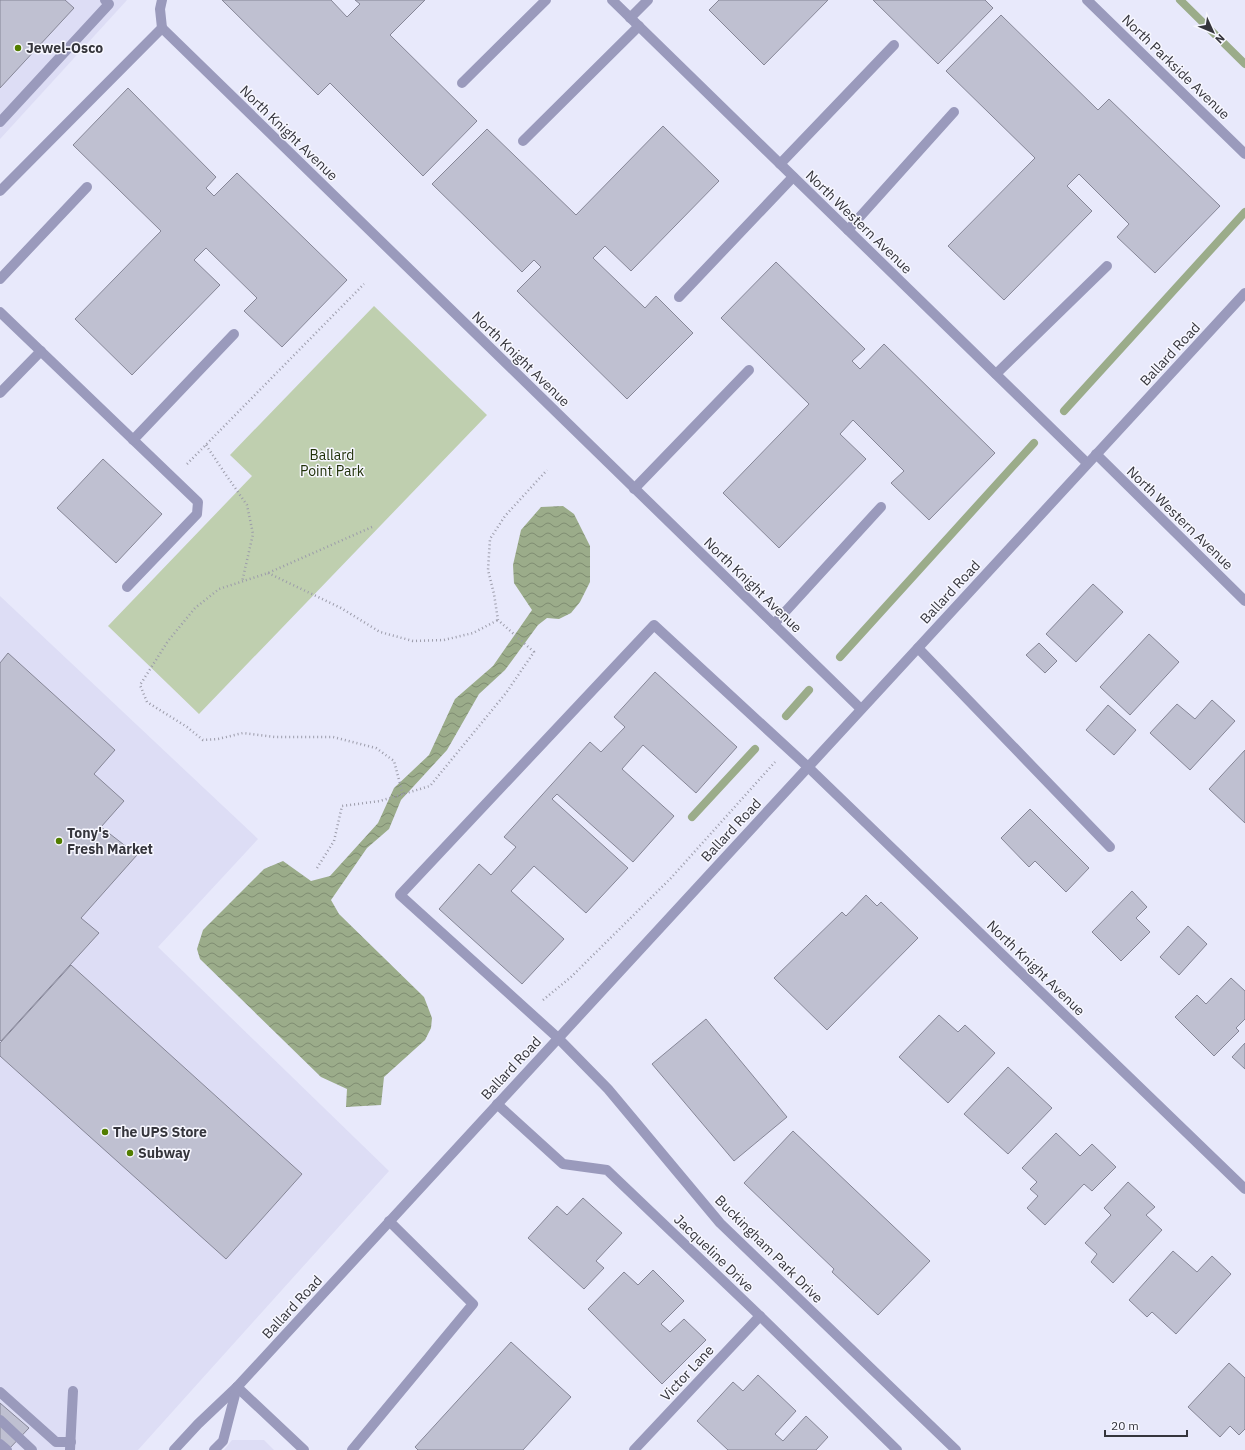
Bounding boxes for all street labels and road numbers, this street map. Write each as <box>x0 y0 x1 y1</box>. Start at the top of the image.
street label: North Parkside Avenue <box>1119 11 1233 123</box>
street label: North Knight Avenue <box>236 82 342 185</box>
street label: North Western Avenue <box>802 166 916 278</box>
street label: North Knight Avenue <box>468 308 574 411</box>
street label: Ballard Road <box>1136 318 1204 390</box>
street label: North Western Avenue <box>1123 462 1237 574</box>
street label: North Knight Avenue <box>700 534 806 637</box>
street label: Ballard Road <box>916 556 984 628</box>
street label: Ballard Road <box>697 794 765 866</box>
street label: North Knight Avenue <box>983 917 1089 1020</box>
street label: Ballard Road <box>477 1032 545 1104</box>
street label: Buckingham Park Drive <box>711 1191 827 1307</box>
street label: Jacqueline Drive <box>670 1210 758 1296</box>
street label: Ballard Road <box>258 1271 326 1343</box>
street label: Victor Lane <box>656 1341 718 1405</box>

